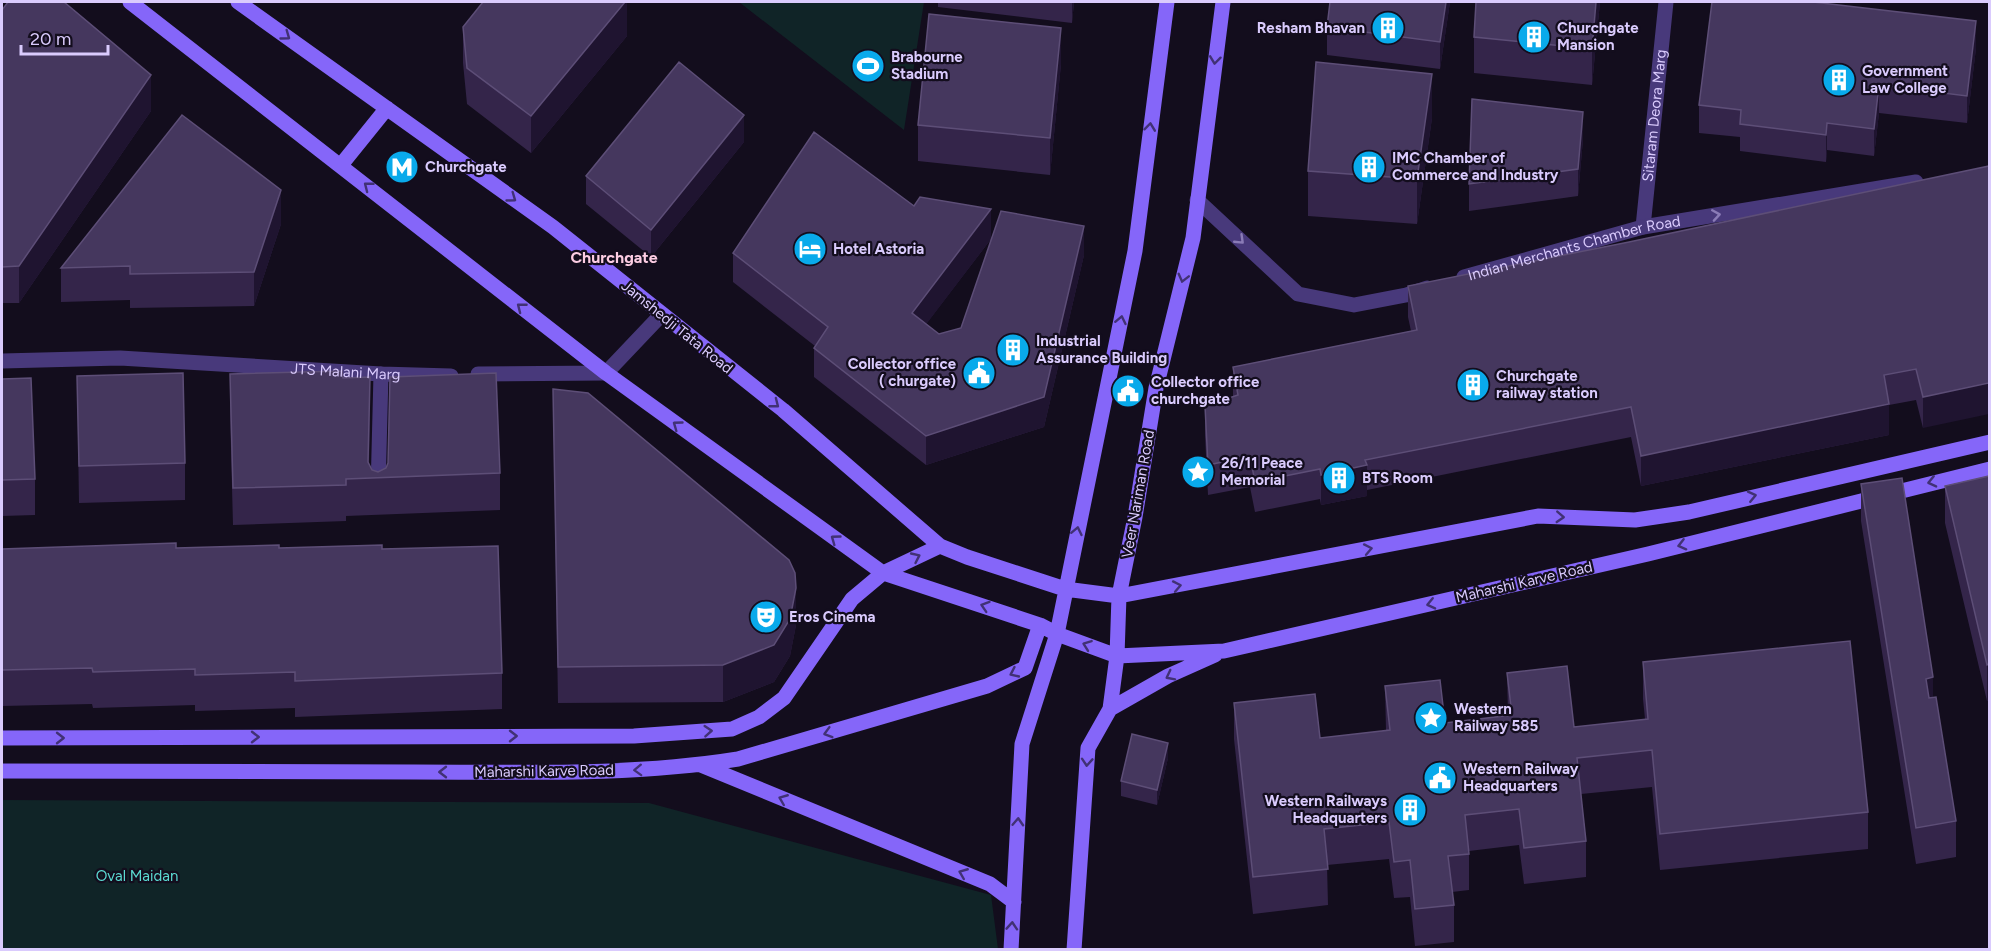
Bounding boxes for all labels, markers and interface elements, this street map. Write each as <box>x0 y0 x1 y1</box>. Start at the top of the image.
building icon: Resham Bhavan <box>1370 10 1406 46</box>
scale bar <box>21 18 108 56</box>
place label: Resham Bhavan <box>1257 19 1365 37</box>
building icon: Churchgate Mansion <box>1516 19 1552 55</box>
place label: Churchgate Mansion <box>1557 19 1639 54</box>
text: 20 m <box>30 28 71 50</box>
one-way arrow <box>279 28 290 39</box>
sports icon: Brabourne Stadium <box>850 48 886 84</box>
place label: Brabourne Stadium <box>891 48 963 83</box>
street label: Sitaram Deora Marg <box>1639 48 1670 183</box>
one-way arrow <box>1210 55 1222 64</box>
building icon: Government Law College <box>1821 62 1857 98</box>
place label: Government Law College <box>1862 62 1948 97</box>
one-way arrow <box>1144 123 1156 132</box>
metro station icon: Churchgate <box>384 149 420 185</box>
building icon: IMC Chamber of Commerce and Industry <box>1351 149 1387 185</box>
place label: IMC Chamber of Commerce and Industry <box>1392 149 1559 184</box>
place label: Churchgate <box>425 158 507 176</box>
one-way arrow <box>364 183 375 194</box>
one-way arrow <box>506 191 517 202</box>
one-way arrow <box>1711 209 1721 222</box>
street label: Indian Merchants Chamber Road <box>1466 212 1682 285</box>
hotel icon: Hotel Astoria <box>792 231 828 267</box>
one-way arrow <box>1233 233 1244 244</box>
place label: Hotel Astoria <box>833 240 924 258</box>
district label: Churchgate <box>570 248 658 267</box>
one-way arrow <box>1177 273 1190 283</box>
street label: Jamshedji Tata Road <box>618 277 736 377</box>
one-way arrow <box>517 303 528 314</box>
one-way arrow <box>1114 315 1127 325</box>
building icon: Industrial Assurance Building <box>995 332 1031 368</box>
place label: Industrial Assurance Building <box>1036 332 1167 367</box>
place label: Collector office ( churgate) <box>848 355 957 390</box>
public building icon: Collector office ( churgate) <box>961 355 997 391</box>
street label: JTS Malani Marg <box>290 359 401 384</box>
building icon: Churchgate railway station <box>1455 367 1491 403</box>
place label: Churchgate railway station <box>1496 367 1598 402</box>
public building icon: Collector office churchgate <box>1110 373 1146 409</box>
place label: Collector office churchgate <box>1151 373 1260 408</box>
one-way arrow <box>769 397 780 408</box>
one-way arrow <box>672 421 683 432</box>
street label: Veer Nariman Road <box>1118 429 1158 559</box>
place icon: 26/11 Peace Memorial <box>1180 454 1216 490</box>
place label: 26/11 Peace Memorial <box>1221 454 1303 489</box>
building icon: BTS Room <box>1321 460 1357 496</box>
place label: BTS Room <box>1362 469 1433 487</box>
one-way arrow <box>1928 475 1938 488</box>
one-way arrow <box>1747 491 1757 504</box>
one-way arrow <box>1555 511 1564 523</box>
one-way arrow <box>1070 527 1083 537</box>
one-way arrow <box>831 535 842 546</box>
one-way arrow <box>1677 538 1687 551</box>
one-way arrow <box>1363 543 1373 556</box>
one-way arrow <box>910 552 921 564</box>
street label: Maharshi Karve Road <box>1454 558 1594 606</box>
one-way arrow <box>1171 580 1181 593</box>
one-way arrow <box>1426 596 1436 609</box>
theatre icon: Eros Cinema <box>748 599 784 635</box>
one-way arrow <box>980 601 991 614</box>
place label: Eros Cinema <box>789 608 876 626</box>
one-way arrow <box>1082 640 1093 653</box>
one-way arrow <box>1009 666 1020 678</box>
one-way arrow <box>1166 668 1177 680</box>
place icon: Western Railway 585 <box>1413 700 1449 736</box>
place label: Western Railway 585 <box>1454 700 1538 735</box>
one-way arrow <box>703 725 712 738</box>
one-way arrow <box>823 726 834 738</box>
one-way arrow <box>508 730 517 743</box>
one-way arrow <box>250 731 259 743</box>
one-way arrow <box>55 732 64 744</box>
one-way arrow <box>1081 757 1094 767</box>
public building icon: Western Railway Headquarters <box>1422 760 1458 796</box>
place label: Western Railway Headquarters <box>1463 760 1579 795</box>
street label: Maharshi Karve Road <box>474 761 614 781</box>
one-way arrow <box>633 763 642 776</box>
one-way arrow <box>438 766 447 778</box>
place label: Western Railways Headquarters <box>1265 792 1387 827</box>
building icon: Western Railways Headquarters <box>1392 792 1428 828</box>
one-way arrow <box>778 794 789 806</box>
one-way arrow <box>1011 818 1024 827</box>
park label: Oval Maidan <box>96 867 178 885</box>
one-way arrow <box>959 868 970 880</box>
one-way arrow <box>1006 921 1019 930</box>

